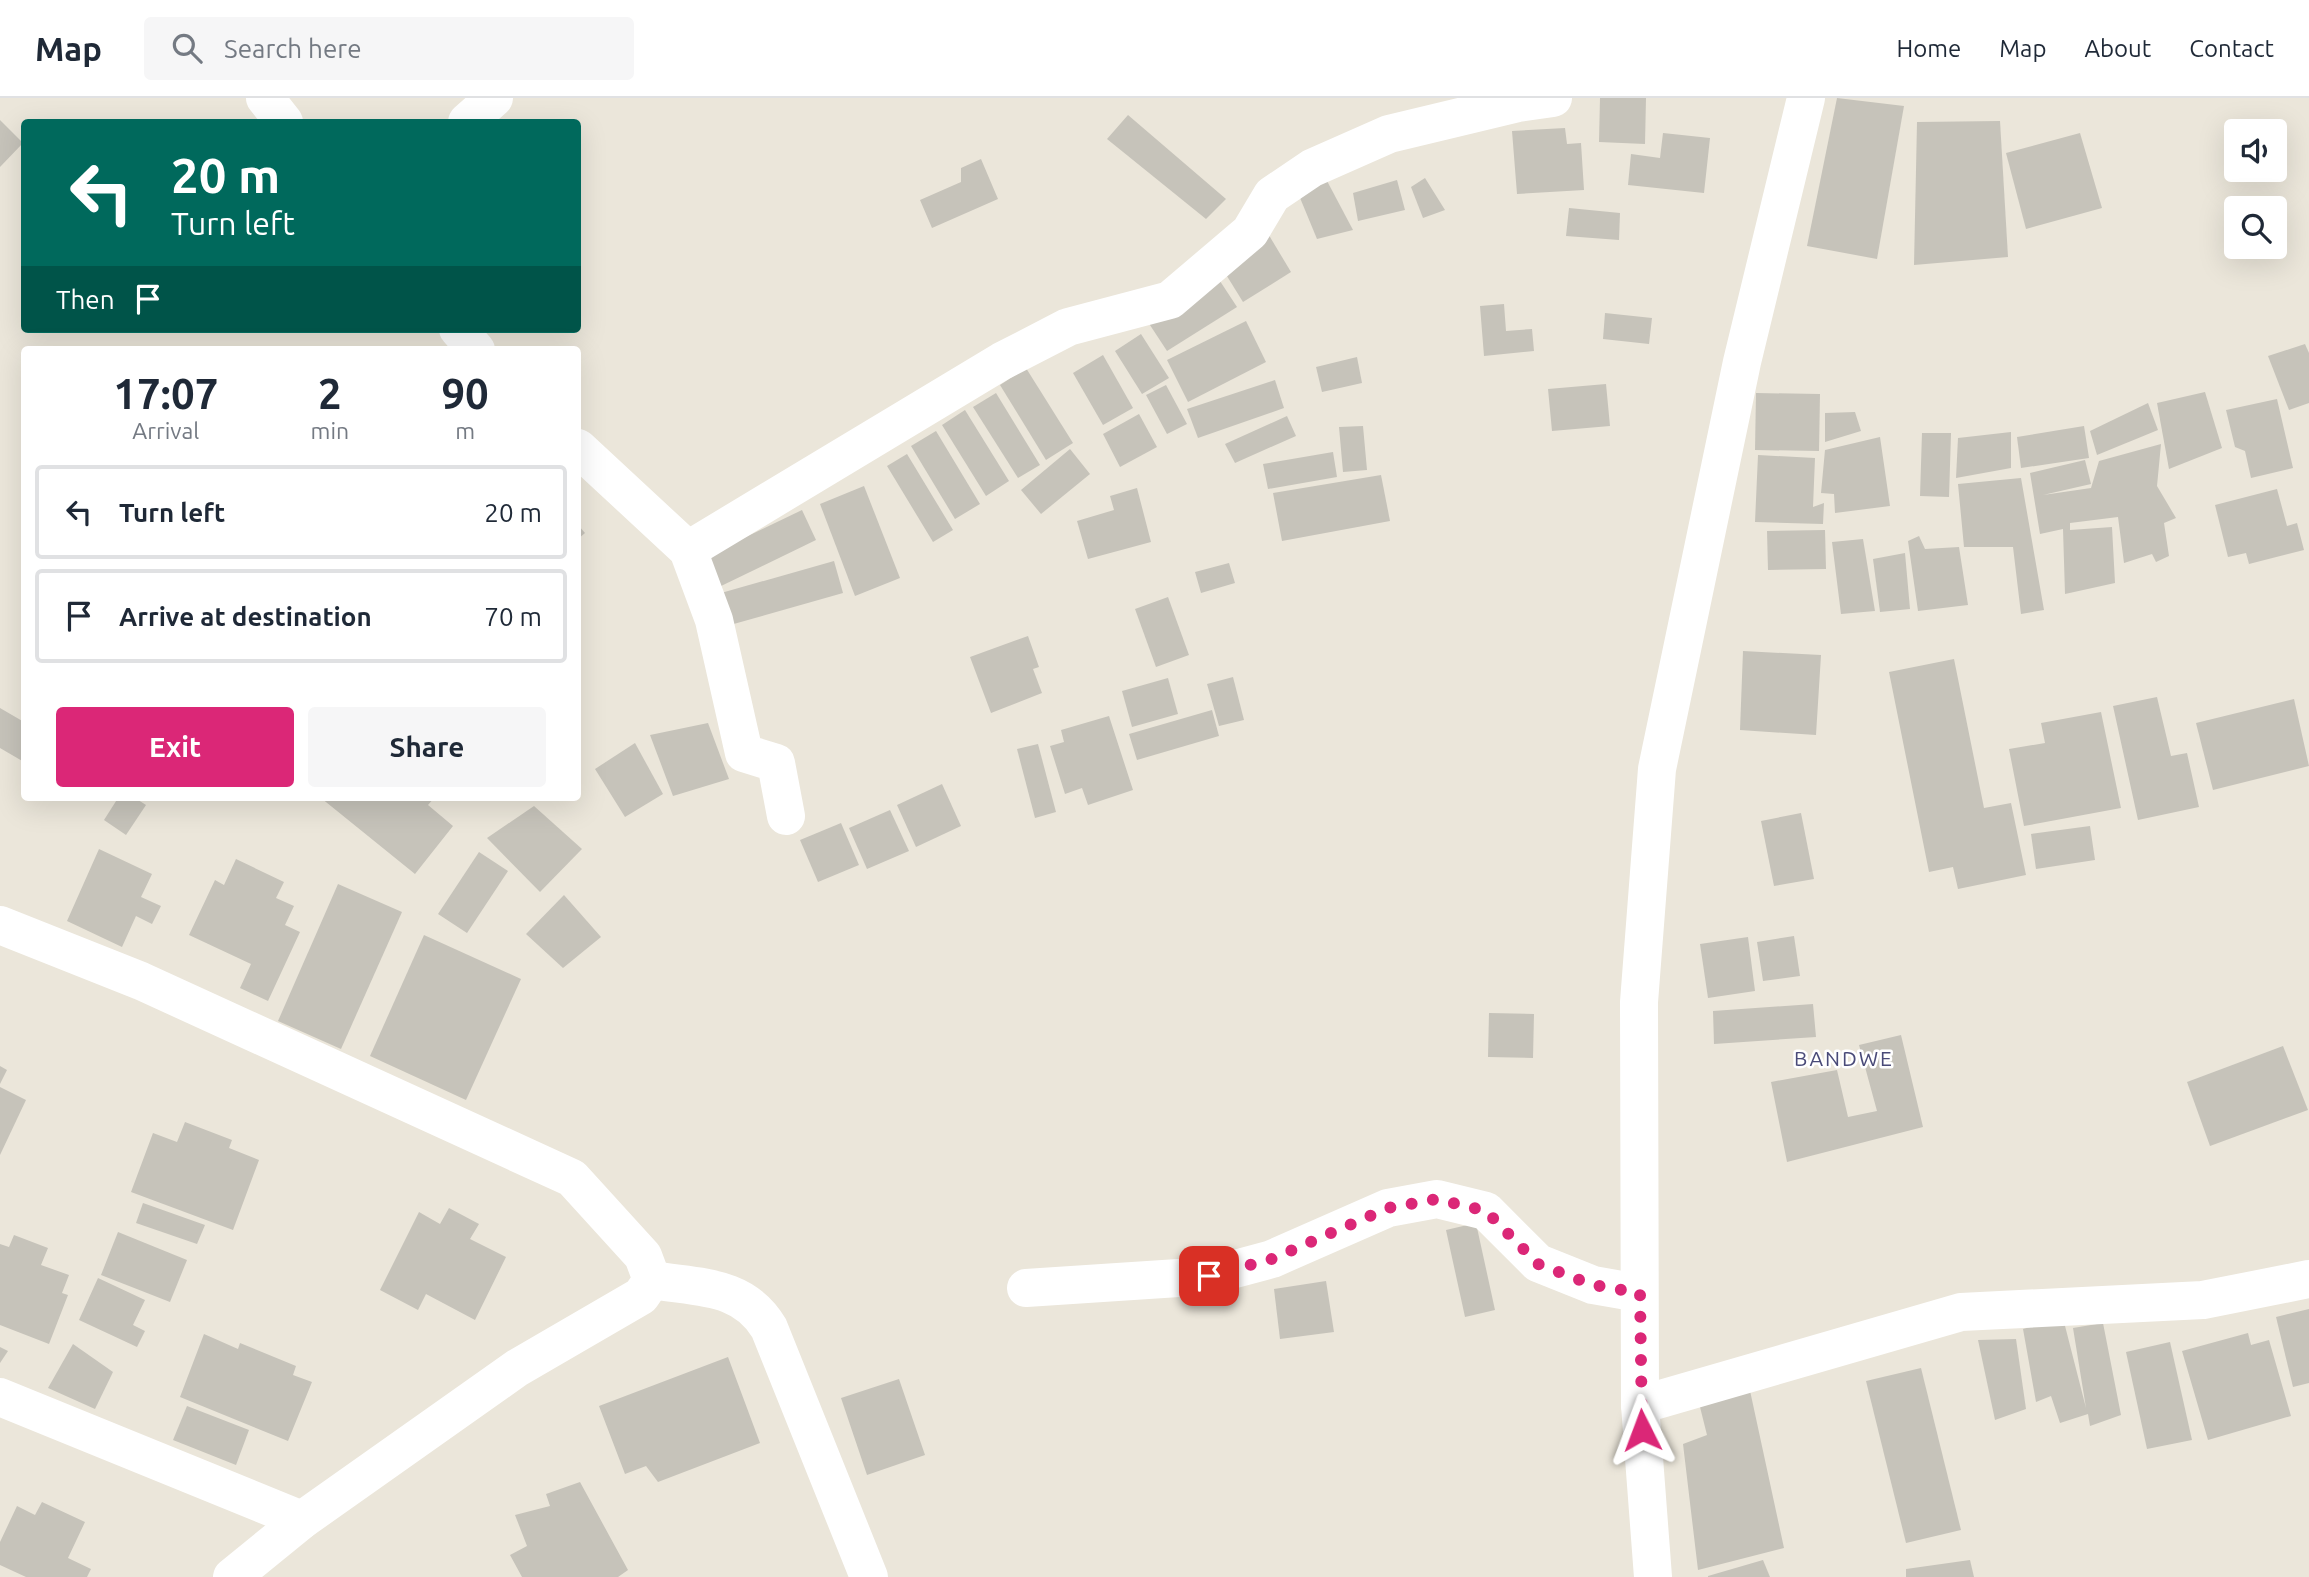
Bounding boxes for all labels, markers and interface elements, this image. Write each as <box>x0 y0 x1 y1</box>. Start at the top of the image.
search box <box>144 17 634 80</box>
icon: search <box>168 29 206 67</box>
text: Map <box>35 30 102 67</box>
text: Search here <box>224 34 362 63</box>
text: Home <box>1896 35 1961 62</box>
text: Map <box>1999 35 2046 62</box>
text: About <box>2084 35 2151 62</box>
text: Contact <box>2189 35 2274 62</box>
map controls <box>2224 119 2287 259</box>
button: sound <box>2224 119 2287 182</box>
icon: left <box>56 147 147 238</box>
text: 20 m <box>171 147 280 202</box>
button: search <box>2224 196 2287 259</box>
text: Turn left <box>171 205 295 241</box>
icon: arrive <box>129 280 167 318</box>
text: Then <box>56 285 115 314</box>
text: 17:07 <box>113 370 218 417</box>
text: 2 <box>318 370 342 417</box>
text: 90 <box>441 370 489 417</box>
text: Arrival <box>132 418 199 443</box>
text: min <box>311 418 349 443</box>
text: m <box>455 418 475 443</box>
icon: left <box>60 493 98 531</box>
text: Turn left <box>119 498 225 527</box>
text: 20 m <box>484 498 542 527</box>
icon: arrive <box>60 597 98 635</box>
text: Arrive at destination <box>119 602 372 631</box>
text: 70 m <box>484 602 542 631</box>
button: Exit <box>56 707 294 787</box>
button: Share <box>308 707 546 787</box>
district label: BANDWE <box>1794 1046 1894 1070</box>
pin <box>1179 1246 1239 1306</box>
icon: arrive <box>1190 1257 1228 1295</box>
position arrow <box>1605 1393 1679 1467</box>

